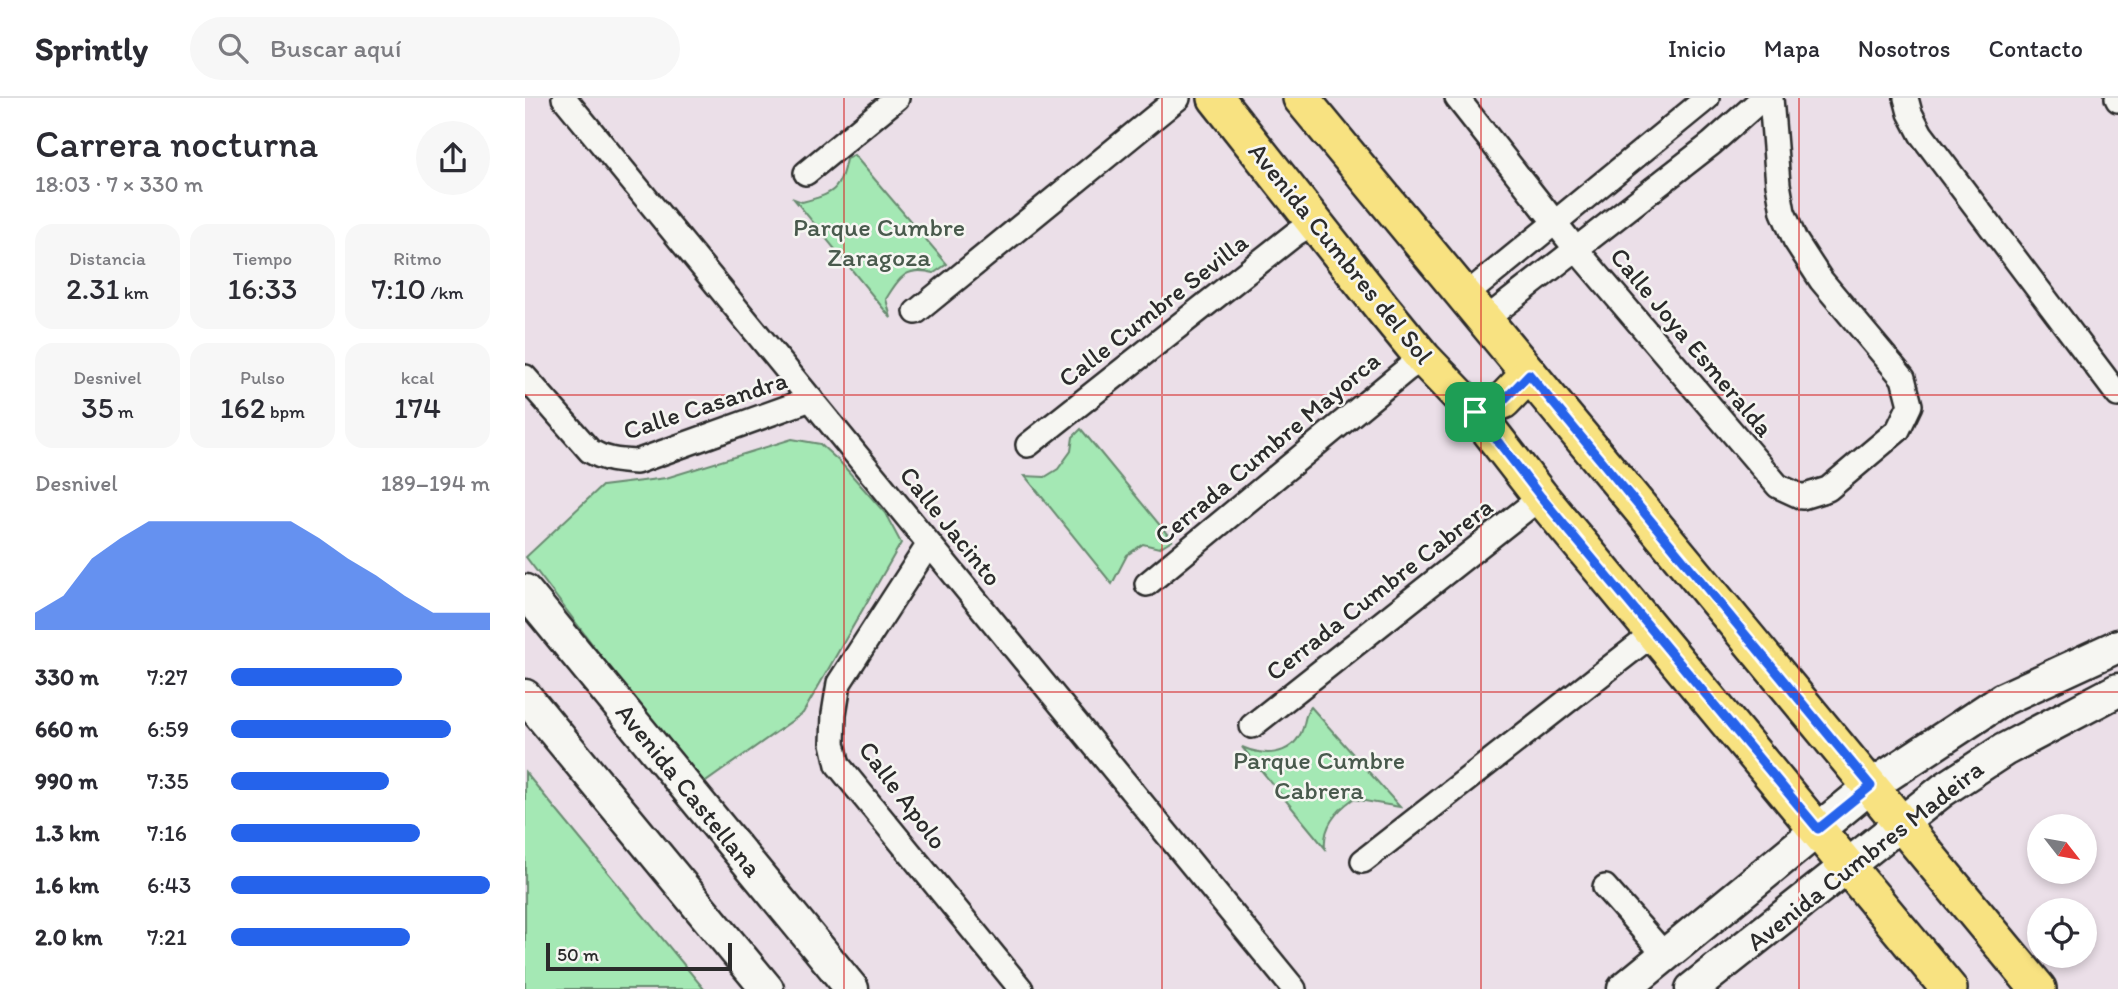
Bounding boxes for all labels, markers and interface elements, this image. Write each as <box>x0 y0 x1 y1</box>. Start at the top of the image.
search box <box>190 17 680 80</box>
text: Sprintly <box>35 29 148 68</box>
icon: search <box>214 29 252 67</box>
text: Buscar aquí <box>270 32 401 64</box>
text: Inicio <box>1668 34 1726 63</box>
text: Mapa <box>1764 34 1820 63</box>
text: Nosotros <box>1858 34 1950 63</box>
text: Contacto <box>1988 34 2083 63</box>
text: Carrera nocturna <box>35 121 318 167</box>
button: share <box>416 121 490 195</box>
street label: Avenida Cumbres del Sol <box>1242 136 1440 370</box>
text: 18:03 · 7 × 330 m <box>35 170 203 198</box>
park label: Parque Cumbre Zaragoza <box>793 211 965 273</box>
street label: Calle Cumbre Sevilla <box>1052 226 1254 394</box>
street label: Calle Joya Esmeralda <box>1603 241 1781 444</box>
text: Distancia <box>69 247 146 270</box>
text: Tiempo <box>233 247 292 270</box>
text: Ritmo <box>393 247 442 270</box>
text: 2.31 <box>66 270 120 307</box>
text: 16:33 <box>228 270 297 307</box>
text: 7:10 <box>371 270 426 307</box>
text: km <box>120 281 149 304</box>
text: /km <box>426 281 464 304</box>
street label: Cerrada Cumbre Mayorca <box>1148 344 1386 552</box>
street label: Calle Casandra <box>619 363 791 447</box>
text: Desnivel <box>73 366 142 389</box>
text: Pulso <box>240 366 285 389</box>
text: kcal <box>401 366 434 389</box>
pin <box>1445 382 1505 442</box>
text: 35 <box>81 389 113 426</box>
text: 162 <box>220 389 266 426</box>
text: 174 <box>394 389 441 426</box>
icon: arrive <box>1456 393 1494 431</box>
text: m <box>113 400 134 423</box>
text: bpm <box>266 400 305 423</box>
street label: Calle Jacinto <box>893 460 1009 592</box>
text: Desnivel <box>35 469 118 497</box>
text: 189–194 m <box>381 469 490 497</box>
street label: Cerrada Cumbre Cabrera <box>1259 490 1499 688</box>
text: 330 m <box>35 663 99 691</box>
text: 7:27 <box>147 663 188 691</box>
street label: Avenida Castellana <box>609 697 769 884</box>
text: 660 m <box>35 715 98 743</box>
text: 6:59 <box>147 715 189 743</box>
street label: Calle Apolo <box>852 734 954 856</box>
park label: Parque Cumbre Cabrera <box>1233 744 1405 806</box>
street label: Avenida Cumbres Madeira <box>1740 752 1990 957</box>
text: 990 m <box>35 767 98 795</box>
text: 7:35 <box>147 767 189 795</box>
north arrow <box>2027 814 2097 884</box>
map controls <box>2027 814 2097 968</box>
text: 1.3 km <box>35 819 99 847</box>
text: 7:16 <box>147 819 187 847</box>
text: 1.6 km <box>35 871 99 899</box>
text: 6:43 <box>147 871 191 899</box>
button: locate <box>2027 898 2097 968</box>
text: 2.0 km <box>35 923 103 951</box>
text: 7:21 <box>147 923 187 951</box>
scale bar <box>546 940 731 972</box>
text: 50 m <box>557 943 599 966</box>

